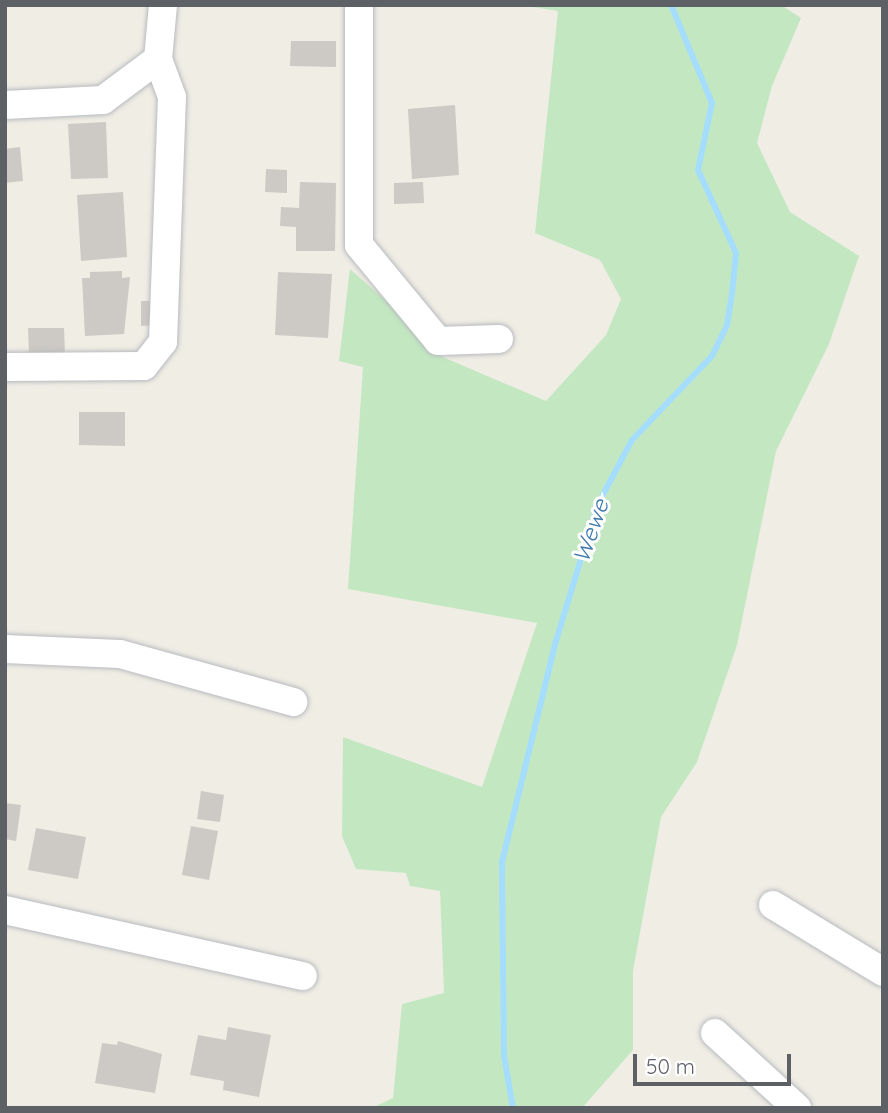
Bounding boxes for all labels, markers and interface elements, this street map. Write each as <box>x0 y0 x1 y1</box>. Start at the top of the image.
water label: Wewe <box>567 496 615 566</box>
scale bar <box>636 1040 794 1084</box>
text: 50 m <box>646 1053 695 1079</box>

